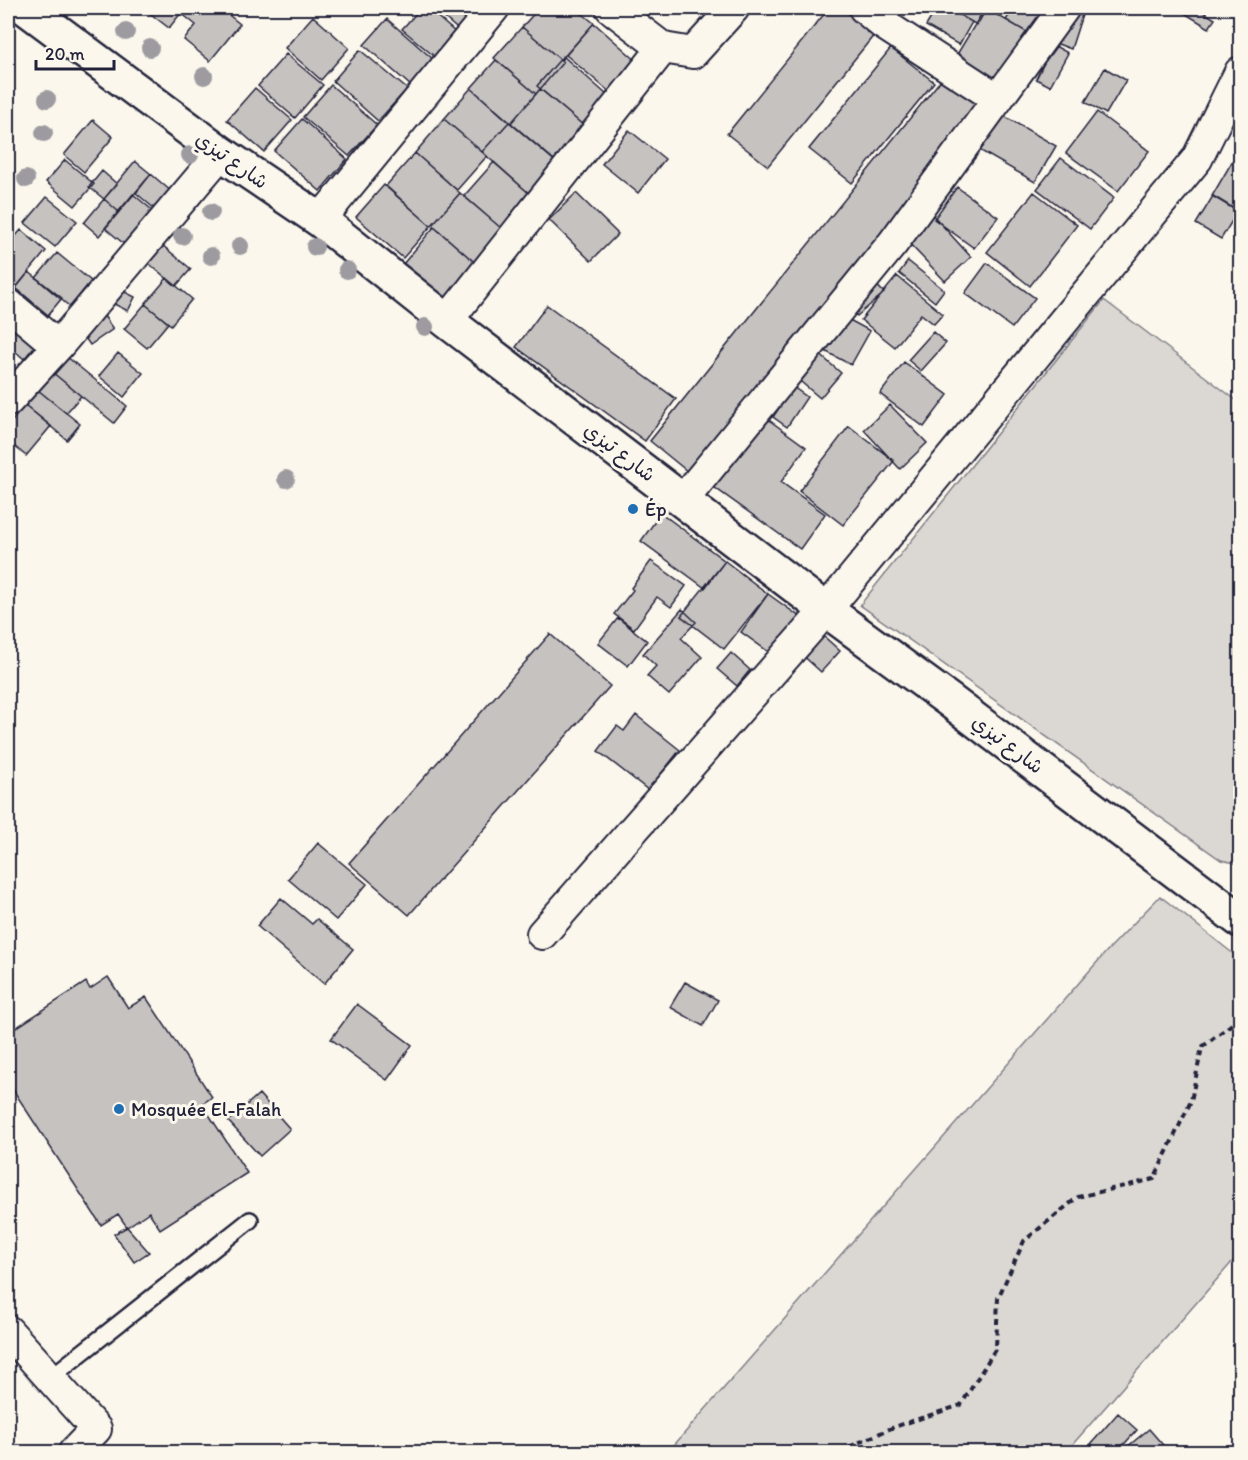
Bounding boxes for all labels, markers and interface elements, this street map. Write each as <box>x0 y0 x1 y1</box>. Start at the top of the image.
scale bar <box>36 33 114 71</box>
text: 20 m <box>45 43 85 65</box>
street label: شارع تيزي <box>189 126 273 196</box>
street label: شارع تيزي <box>578 417 660 489</box>
place label: Ép <box>645 497 667 521</box>
marker: Ép <box>626 502 640 516</box>
street label: شارع تيزي <box>966 709 1048 781</box>
place label: Mosquée El-Falah <box>131 1097 281 1121</box>
marker: Mosquée El-Falah <box>112 1102 126 1116</box>

